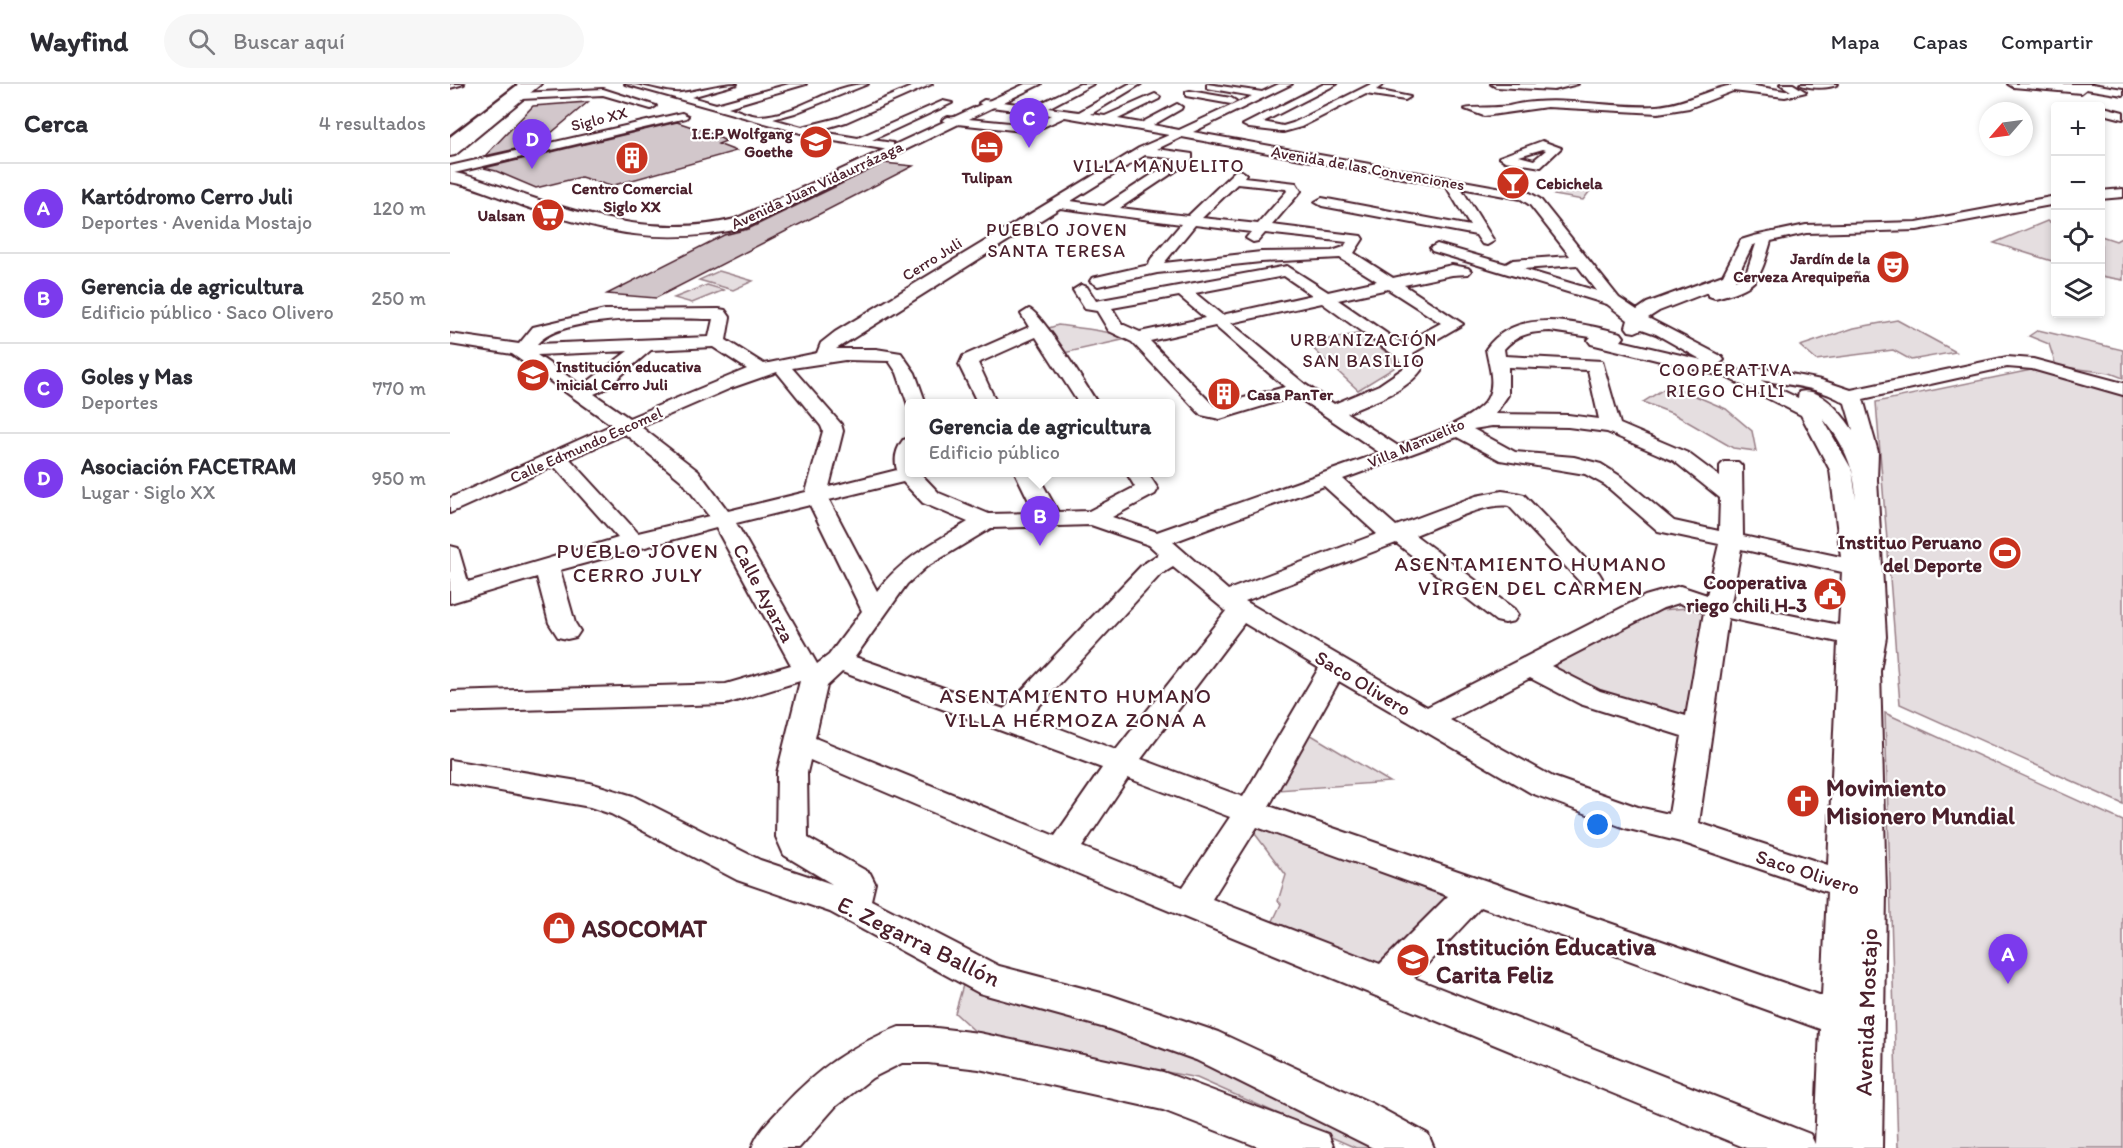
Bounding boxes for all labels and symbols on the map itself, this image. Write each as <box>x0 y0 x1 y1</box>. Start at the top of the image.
pin: C <box>1010 98 1048 148</box>
north arrow <box>1979 102 2033 156</box>
street label: Siglo XX <box>569 103 629 135</box>
pin: D <box>512 120 551 169</box>
place label: I.E.P Wolfgang Goethe <box>692 124 794 161</box>
school or university icon: I.E.P Wolfgang Goethe <box>798 124 834 160</box>
hotel icon: Tulipan <box>969 129 1005 165</box>
street label: Avenida Juan Vidaurrázaga <box>728 136 907 233</box>
building icon: Centro Comercial Siglo XX <box>614 140 650 176</box>
street label: Avenida de las Convenciones <box>1270 142 1466 194</box>
district label: VILLA MANUELITO <box>1073 155 1245 177</box>
bar icon: Cebichela <box>1495 165 1531 201</box>
place label: Tulipan <box>961 168 1013 188</box>
place label: Cebichela <box>1536 174 1603 193</box>
place label: Centro Comercial Siglo XX <box>572 179 693 217</box>
supermarket icon: Ualsan <box>530 197 566 233</box>
place label: Ualsan <box>478 206 526 225</box>
district label: PUEBLO JOVEN SANTA TERESA <box>986 219 1128 262</box>
street label: Cerro Juli <box>899 233 965 285</box>
place label: Jardín de la Cerveza Arequipeña <box>1733 249 1870 287</box>
theatre icon: Jardín de la Cerveza Arequipeña <box>1875 249 1911 285</box>
district label: URBANIZACIÓN SAN BASILIO <box>1290 329 1438 372</box>
school or university icon: Institución educativa inicial Cerro Juli <box>515 357 551 393</box>
place label: Institución educativa inicial Cerro Juli <box>556 357 702 394</box>
district label: COOPERATIVA RIEGO CHILI <box>1659 359 1793 402</box>
building icon: Casa PanTer <box>1206 376 1242 412</box>
place label: Casa PanTer <box>1247 385 1334 404</box>
street label: Calle Edmundo Escomel <box>507 403 666 487</box>
street label: Villa Manuelito <box>1365 414 1467 472</box>
pin: B <box>1020 496 1060 546</box>
place label: Instituo Peruano del Deporte <box>1838 530 1982 578</box>
sports icon: Instituo Peruano del Deporte <box>1987 535 2023 571</box>
district label: PUEBLO JOVEN CERRO JULY <box>557 538 719 587</box>
street label: Calle Ayarza <box>728 539 800 647</box>
district label: ASENTAMIENTO HUMANO VIRGEN DEL CARMEN <box>1394 551 1668 600</box>
place label: Cooperativa riego chili H-3 <box>1686 570 1808 618</box>
public building icon: Cooperativa riego chili H-3 <box>1812 576 1848 612</box>
street label: Saco Olivero <box>1311 645 1415 721</box>
district label: ASENTAMIENTO HUMANO VILLA HERMOZA ZONA A <box>939 683 1213 732</box>
place label: Movimiento Misionero Mundial <box>1826 773 2015 830</box>
church icon: Movimiento Misionero Mundial <box>1785 783 1821 819</box>
your location <box>1583 810 1612 839</box>
street label: Saco Olivero <box>1753 844 1863 900</box>
street label: E. Zegarra Ballón <box>833 889 1006 993</box>
shop icon: ASOCOMAT <box>541 910 577 946</box>
place label: ASOCOMAT <box>581 914 708 943</box>
street label: Avenida Mostajo <box>1849 927 1883 1097</box>
place label: Institución Educativa Carita Feliz <box>1436 932 1656 989</box>
pin: A <box>1988 934 2028 984</box>
school or university icon: Institución Educativa Carita Feliz <box>1395 942 1431 978</box>

